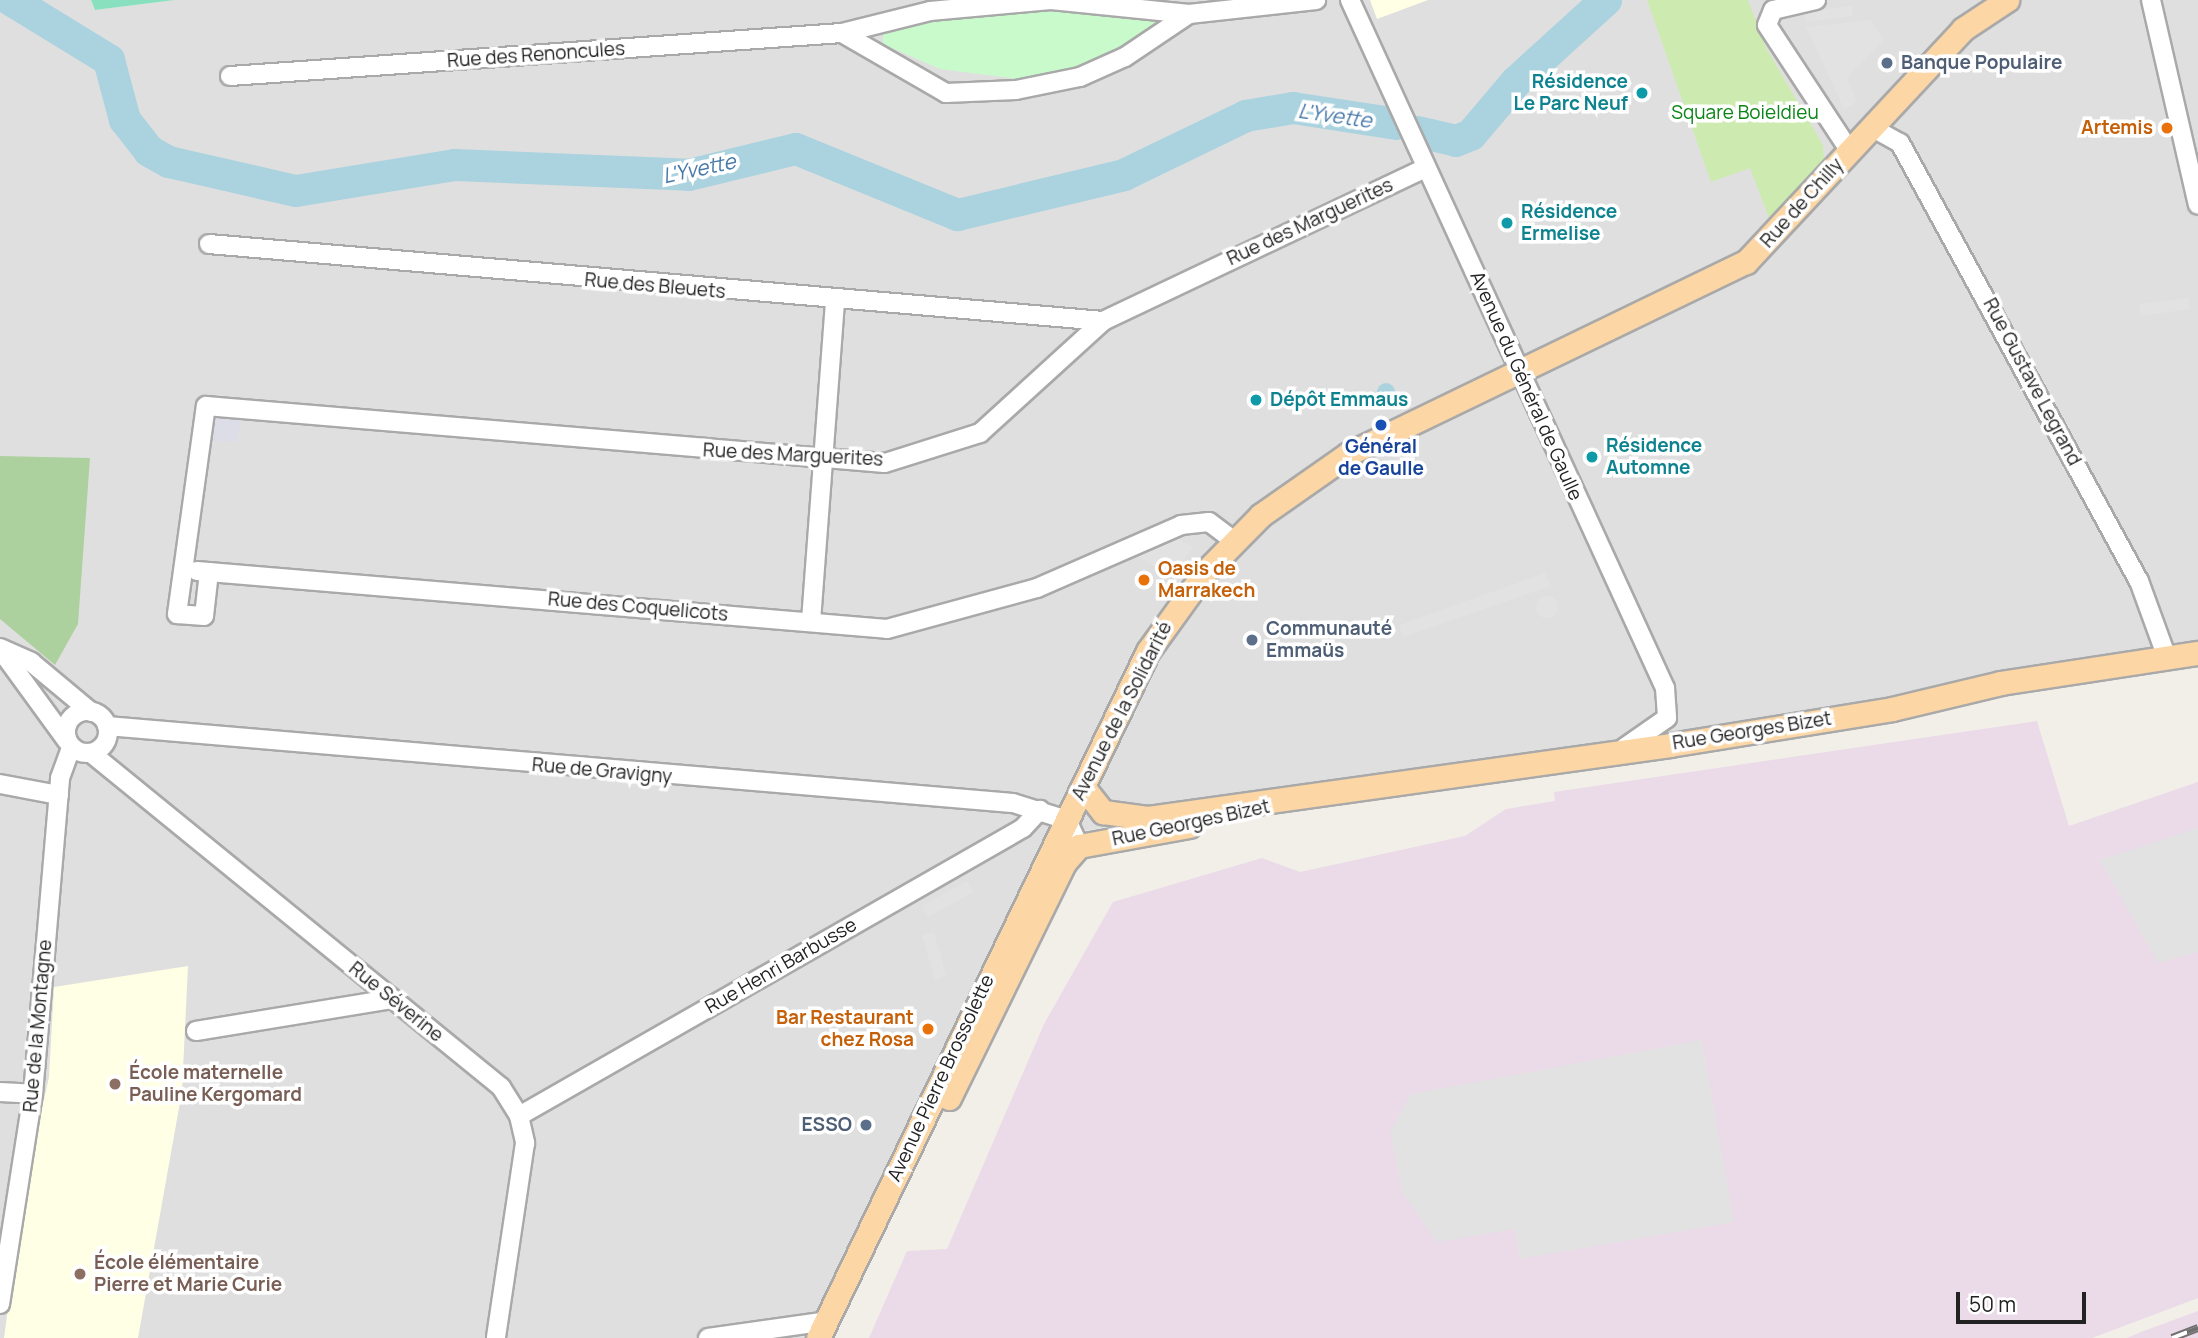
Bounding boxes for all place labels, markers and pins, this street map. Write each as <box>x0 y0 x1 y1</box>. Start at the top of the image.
place label: Banque Populaire <box>1901 52 2062 74</box>
marker: Banque Populaire <box>1879 55 1895 71</box>
place label: Résidence Le Parc Neuf <box>1514 71 1628 115</box>
marker: Résidence Le Parc Neuf <box>1634 85 1650 101</box>
place label: Artemis <box>2081 117 2153 139</box>
marker: Artemis <box>2159 120 2175 136</box>
place label: Résidence Ermelise <box>1521 201 1617 245</box>
marker: Résidence Ermelise <box>1499 215 1515 231</box>
place label: Dépôt Emmaus <box>1270 389 1408 411</box>
marker: Dépôt Emmaus <box>1248 392 1264 408</box>
marker: Général de Gaulle <box>1373 417 1389 433</box>
place label: Résidence Automne <box>1606 435 1702 479</box>
place label: Général de Gaulle <box>1338 436 1424 480</box>
marker: Résidence Automne <box>1584 449 1600 465</box>
place label: Oasis de Marrakech <box>1158 558 1255 602</box>
marker: Oasis de Marrakech <box>1136 572 1152 588</box>
place label: Communauté Emmaüs <box>1266 618 1392 662</box>
marker: Communauté Emmaüs <box>1244 632 1260 648</box>
place label: Bar Restaurant chez Rosa <box>776 1007 914 1051</box>
marker: Bar Restaurant chez Rosa <box>920 1021 936 1037</box>
place label: École maternelle Pauline Kergomard <box>129 1062 302 1106</box>
marker: École maternelle Pauline Kergomard <box>107 1076 123 1092</box>
place label: ESSO <box>802 1114 852 1136</box>
marker: ESSO <box>858 1117 874 1133</box>
place label: École élémentaire Pierre et Marie Curie <box>94 1252 282 1296</box>
marker: École élémentaire Pierre et Marie Curie <box>72 1266 88 1282</box>

